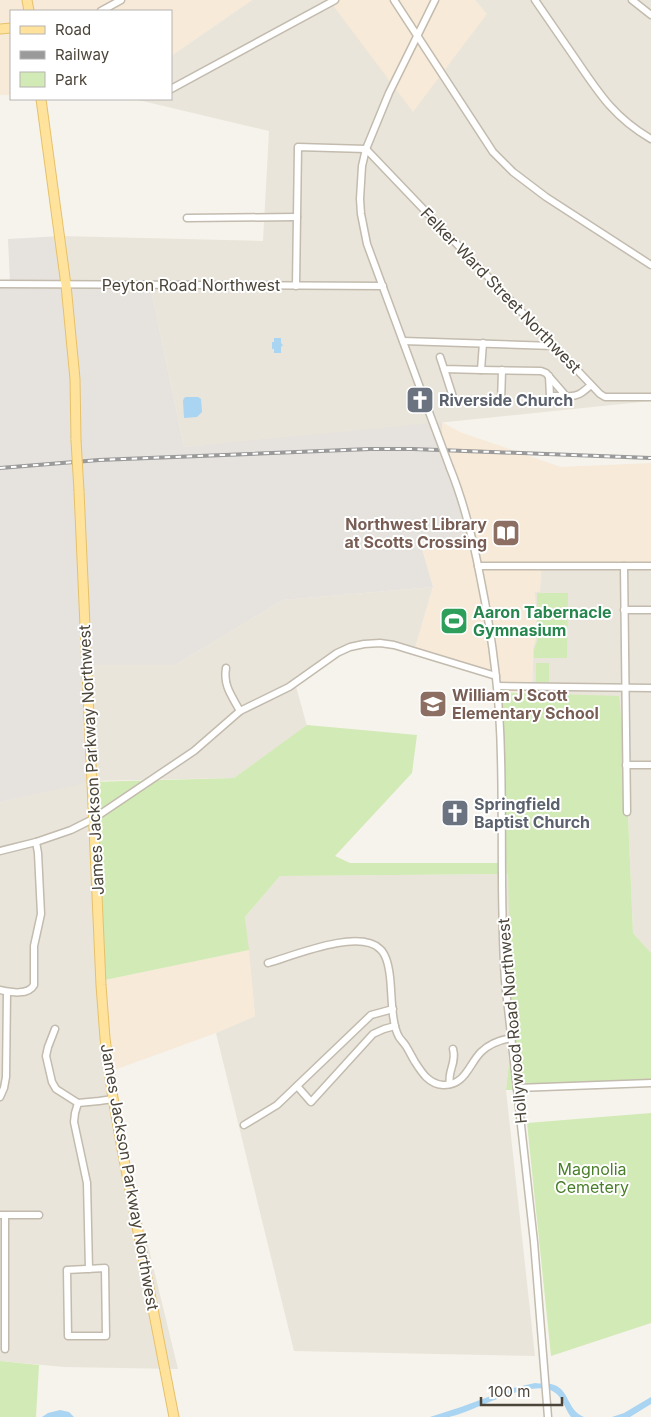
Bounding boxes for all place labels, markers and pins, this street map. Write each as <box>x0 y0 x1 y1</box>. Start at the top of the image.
church icon: Riverside Church <box>405 385 435 415</box>
place label: Riverside Church <box>439 390 573 410</box>
place label: Northwest Library at Scotts Crossing <box>344 514 487 552</box>
library icon: Northwest Library at Scotts Crossing <box>491 518 521 548</box>
place label: Aaron Tabernacle Gymnasium <box>473 602 612 640</box>
sports icon: Aaron Tabernacle Gymnasium <box>439 606 469 636</box>
place label: William J Scott Elementary School <box>452 685 599 723</box>
school or university icon: William J Scott Elementary School <box>418 689 448 719</box>
place label: Springfield Baptist Church <box>474 794 590 832</box>
church icon: Springfield Baptist Church <box>440 798 470 828</box>

